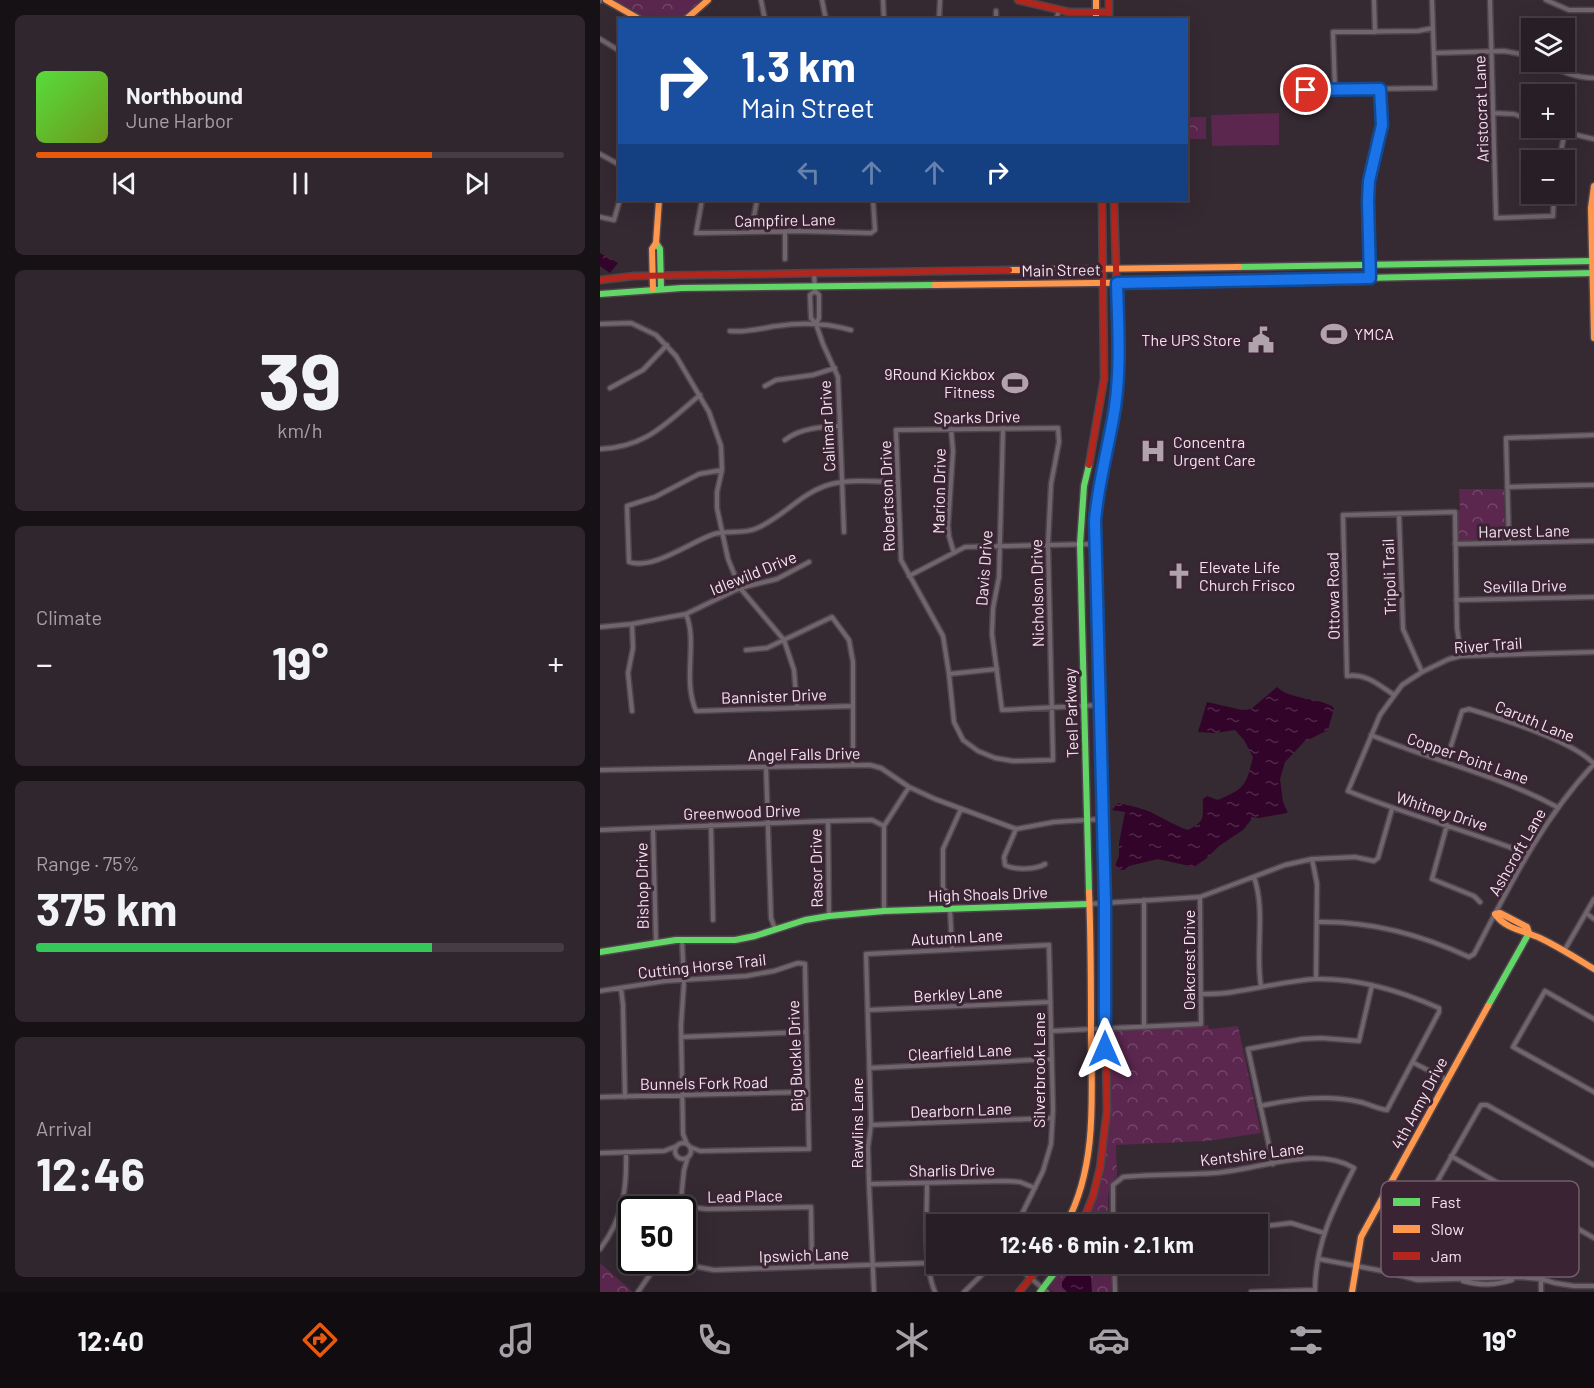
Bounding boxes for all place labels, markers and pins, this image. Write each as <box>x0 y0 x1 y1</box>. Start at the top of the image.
pin <box>1280 64 1331 115</box>
sports icon: YMCA <box>1319 319 1349 349</box>
place label: YMCA <box>1354 324 1394 343</box>
public building icon: The UPS Store <box>1246 325 1276 355</box>
place label: The UPS Store <box>1141 330 1241 349</box>
place label: 9Round Kickbox Fitness <box>884 364 995 401</box>
sports icon: 9Round Kickbox Fitness <box>1000 368 1030 398</box>
place label: Concentra Urgent Care <box>1173 432 1256 469</box>
hospital icon: Concentra Urgent Care <box>1138 436 1168 466</box>
place label: Elevate Life Church Frisco <box>1199 557 1295 594</box>
church icon: Elevate Life Church Frisco <box>1164 561 1194 591</box>

